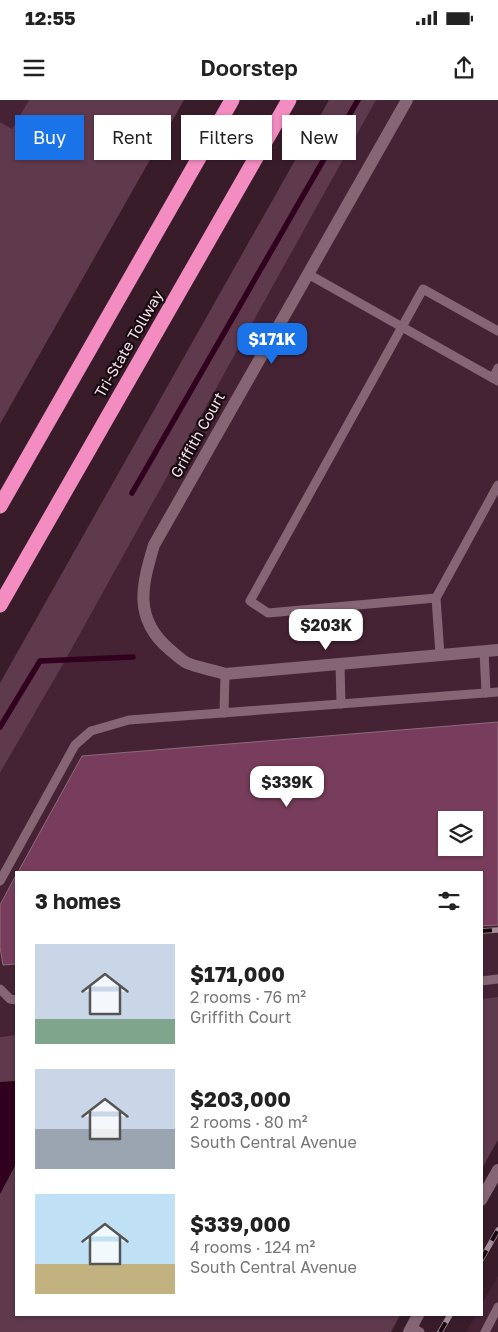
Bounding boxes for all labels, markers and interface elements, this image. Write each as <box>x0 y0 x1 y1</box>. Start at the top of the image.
text: 12:55 <box>25 6 76 29</box>
icon: menu <box>20 54 48 82</box>
text: Doorstep <box>200 54 298 81</box>
icon: share <box>450 54 478 82</box>
chip: Buy <box>15 115 84 160</box>
chip: Rent <box>94 115 171 160</box>
chip: Filters <box>181 115 272 160</box>
chip: New <box>282 115 356 160</box>
street label: Tri-State Tollway <box>90 286 166 400</box>
pin: $171K <box>237 322 307 365</box>
text: $171K <box>248 329 296 349</box>
street label: Griffith Court <box>166 389 228 480</box>
pin: $203K <box>291 608 361 651</box>
text: $203K <box>300 615 352 635</box>
pin: $339K <box>252 766 322 808</box>
text: $339K <box>261 772 313 792</box>
map controls <box>438 811 483 856</box>
button: layers <box>438 811 483 856</box>
icon: filters <box>435 887 463 915</box>
text: 3 homes <box>35 888 121 914</box>
text: $171,000 <box>190 961 285 987</box>
icon: home <box>75 964 135 1024</box>
text: 2 rooms · 76 m² <box>190 987 306 1007</box>
text: Griffith Court <box>190 1007 291 1027</box>
text: $203,000 <box>190 1086 291 1112</box>
icon: home <box>75 1089 135 1149</box>
text: 2 rooms · 80 m² <box>190 1112 308 1132</box>
text: South Central Avenue <box>190 1132 357 1152</box>
text: $339,000 <box>190 1211 291 1237</box>
icon: home <box>75 1214 135 1274</box>
text: 4 rooms · 124 m² <box>190 1237 315 1257</box>
text: South Central Avenue <box>190 1257 357 1277</box>

